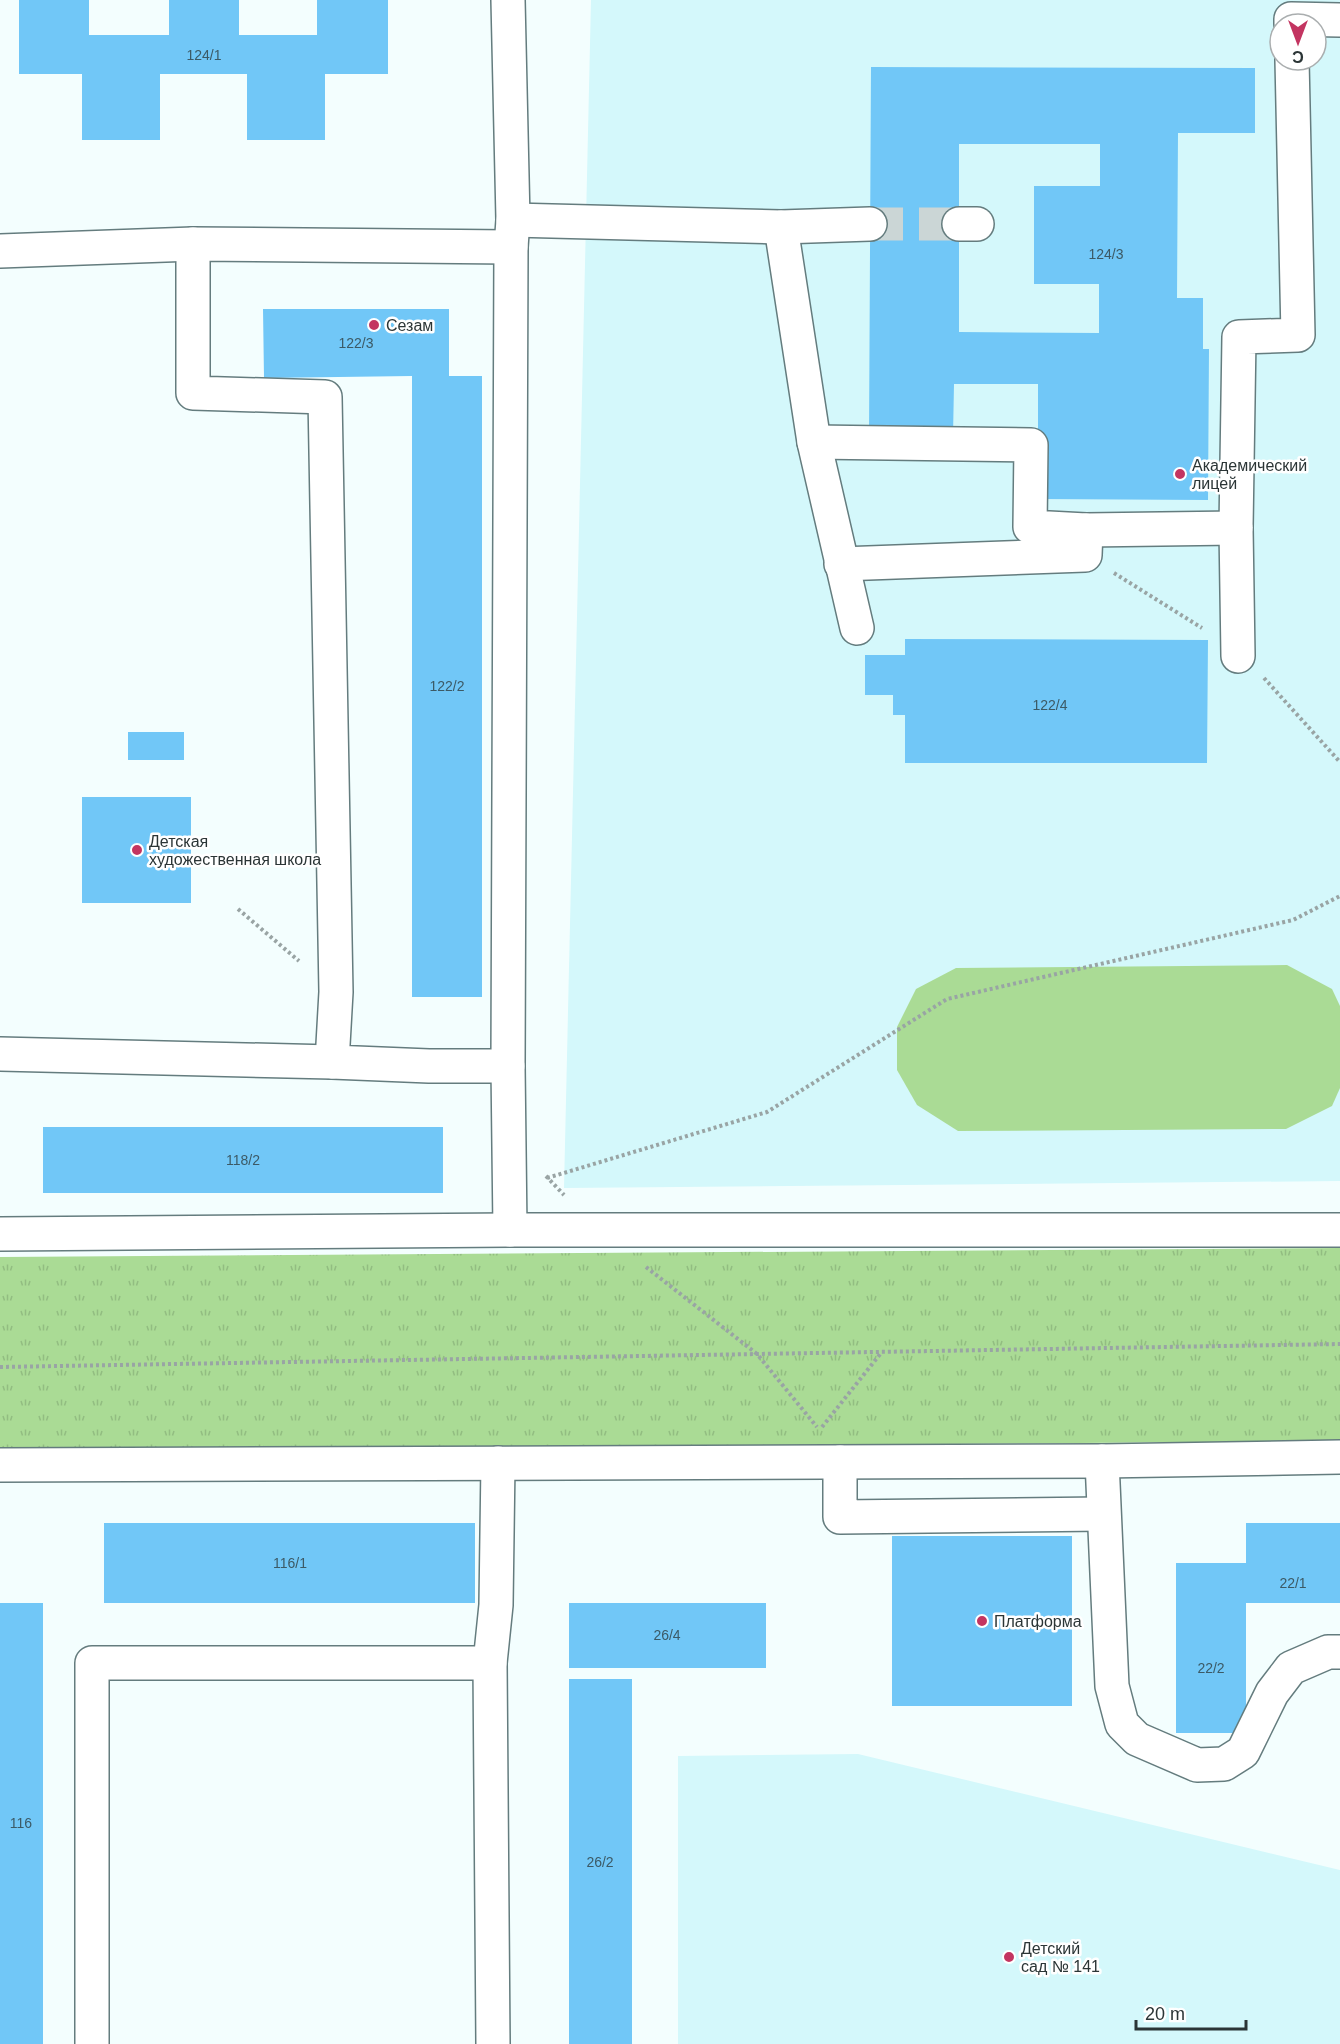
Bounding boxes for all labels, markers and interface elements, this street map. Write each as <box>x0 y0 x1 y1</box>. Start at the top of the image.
north arrow <box>1268 12 1328 72</box>
house number: 124/1 <box>186 47 222 63</box>
text: С <box>1292 48 1304 65</box>
house number: 124/3 <box>1088 246 1124 262</box>
place label: Сезам <box>386 317 433 334</box>
marker: Сезам <box>367 318 381 332</box>
house number: 122/3 <box>338 335 374 351</box>
place label: Академический лицей <box>1192 457 1307 492</box>
marker: Академический лицей <box>1173 467 1187 481</box>
house number: 122/2 <box>429 678 465 694</box>
house number: 122/4 <box>1032 697 1068 713</box>
place label: Детская художественная школа <box>149 833 321 868</box>
marker: Детская художественная школа <box>130 843 144 857</box>
house number: 118/2 <box>226 1152 260 1168</box>
house number: 116/1 <box>273 1555 307 1571</box>
house number: 22/1 <box>1279 1575 1307 1591</box>
place label: Платформа <box>994 1613 1082 1630</box>
marker: Платформа <box>975 1614 989 1628</box>
house number: 26/4 <box>653 1627 681 1643</box>
house number: 22/2 <box>1197 1660 1225 1676</box>
house number: 116 <box>10 1815 32 1831</box>
house number: 26/2 <box>586 1854 614 1870</box>
place label: Детский сад № 141 <box>1021 1940 1100 1975</box>
marker: Детский сад № 141 <box>1002 1950 1016 1964</box>
scale bar <box>1136 1993 1246 2031</box>
text: 20 m <box>1145 2004 1185 2024</box>

